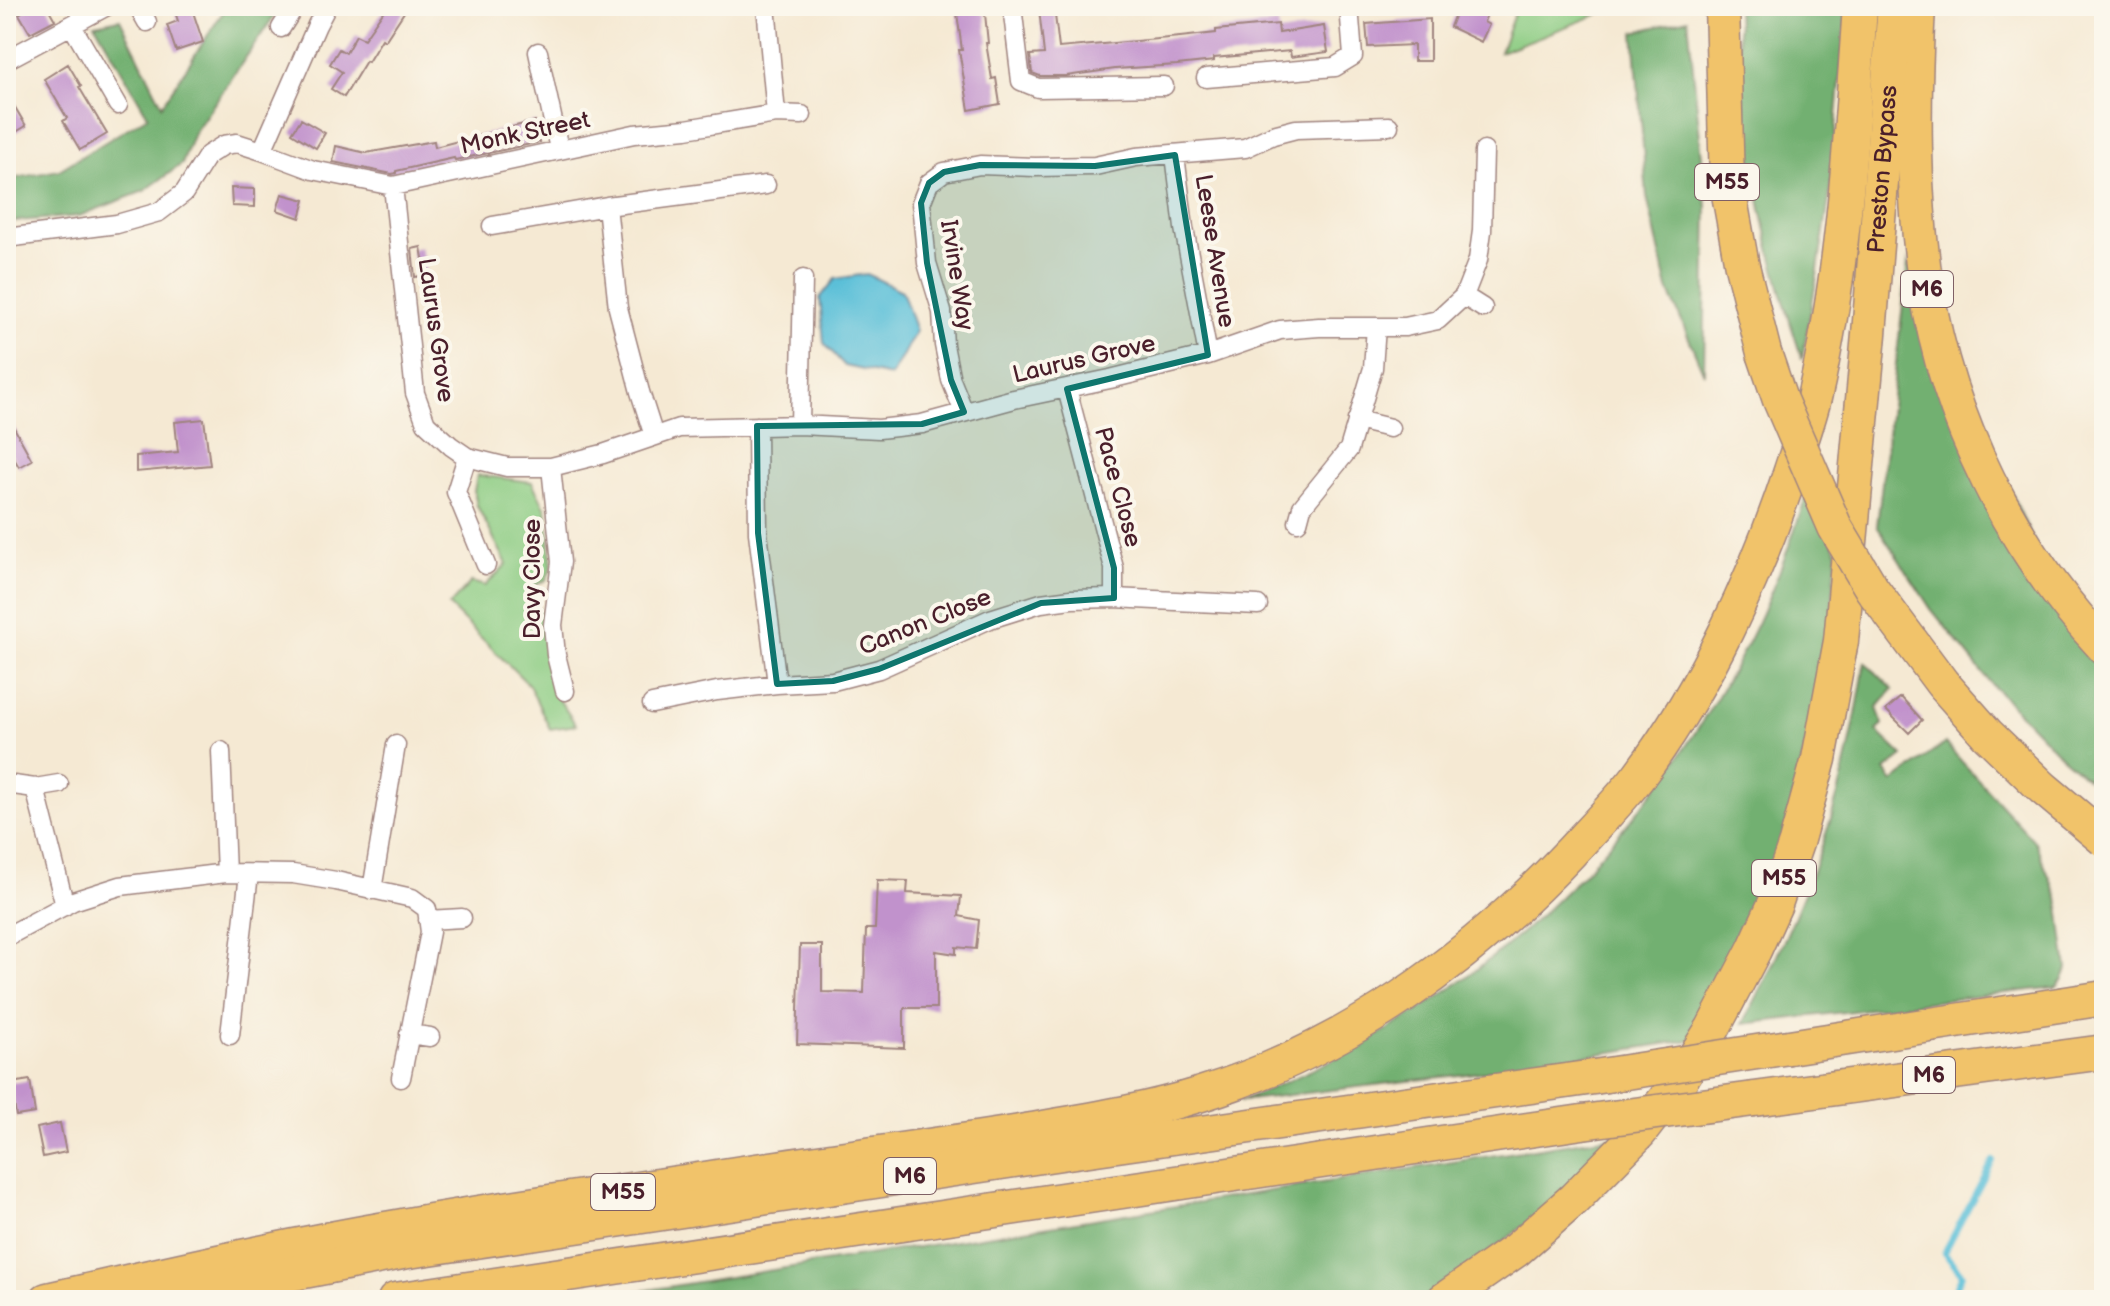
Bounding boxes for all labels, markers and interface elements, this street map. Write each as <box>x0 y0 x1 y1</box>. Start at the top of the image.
street label: Preston Bypass <box>1861 84 1903 254</box>
street label: Monk Street <box>458 105 593 161</box>
road number: M55 <box>1695 164 1759 200</box>
street label: Leese Avenue <box>1189 172 1241 330</box>
street label: Irvine Way <box>934 218 980 332</box>
street label: Laurus Grove <box>412 256 460 404</box>
road number: M6 <box>1901 271 1953 307</box>
street label: Laurus Grove <box>1010 328 1158 390</box>
street label: Pace Close <box>1088 424 1148 550</box>
street label: Davy Close <box>518 519 547 639</box>
street label: Canon Close <box>855 582 995 662</box>
road number: M55 <box>1752 860 1816 896</box>
road number: M6 <box>1903 1057 1955 1093</box>
road number: M6 <box>884 1158 936 1194</box>
road number: M55 <box>591 1174 655 1210</box>

